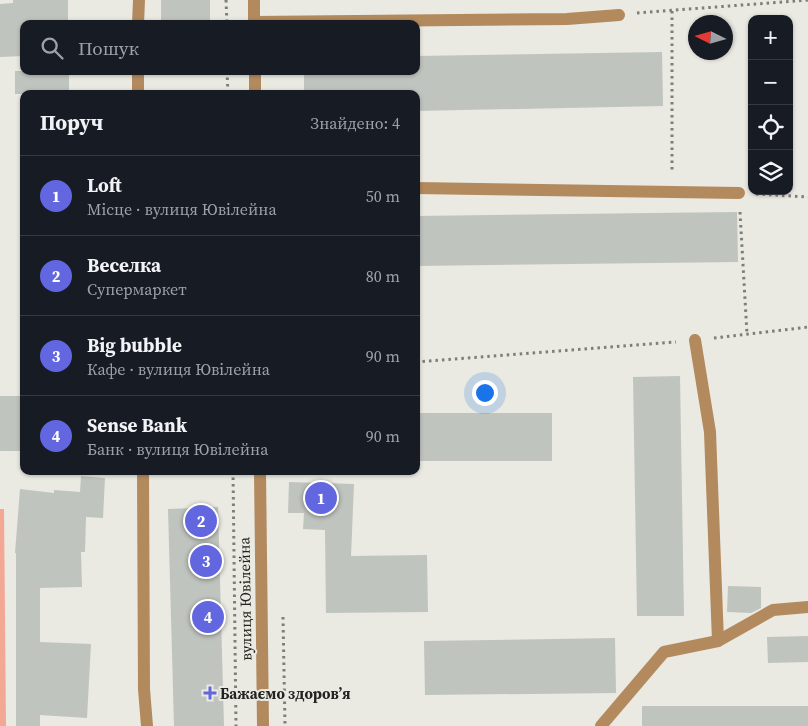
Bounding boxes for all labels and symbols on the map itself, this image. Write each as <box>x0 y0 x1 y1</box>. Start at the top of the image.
north arrow <box>688 15 733 60</box>
your location <box>472 380 498 406</box>
pin: 1 <box>305 479 337 517</box>
pin: 2 <box>185 502 217 540</box>
street label: вулиця Ювілейна <box>233 537 257 661</box>
pin: 3 <box>190 542 222 580</box>
pin: 4 <box>192 598 224 636</box>
place label: Бажаємо здоровʼя <box>220 683 351 704</box>
marker: Бажаємо здоровʼя <box>204 687 216 699</box>

